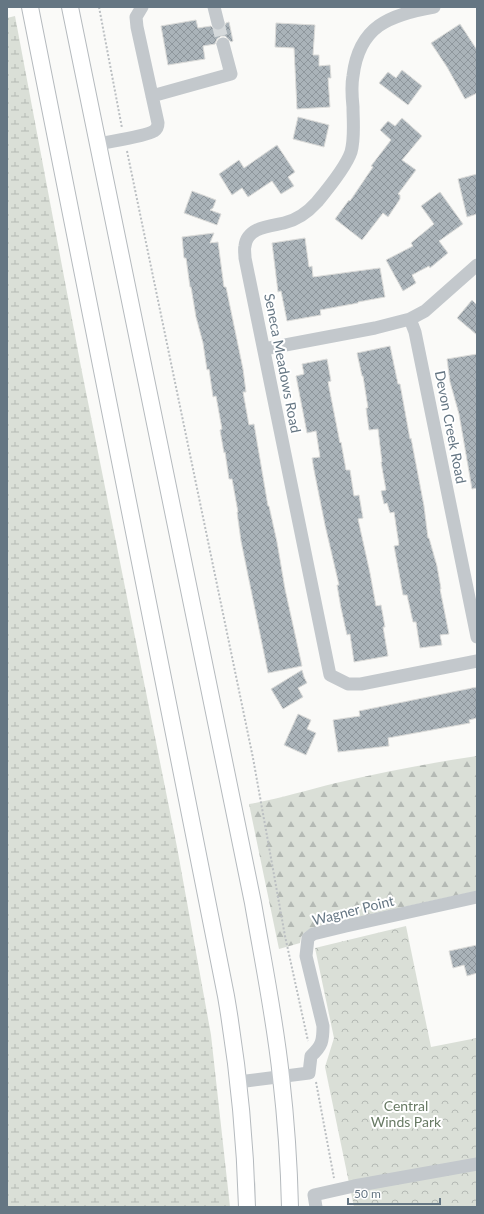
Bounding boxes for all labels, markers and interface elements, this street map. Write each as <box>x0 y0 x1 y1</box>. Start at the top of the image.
street label: Seneca Meadows Road <box>261 292 305 434</box>
street label: Devon Creek Road <box>432 369 470 485</box>
street label: Wagner Point <box>310 892 396 928</box>
park label: Central Winds Park <box>371 1097 442 1130</box>
scale bar <box>348 1180 440 1206</box>
text: 50 m <box>354 1186 381 1201</box>

